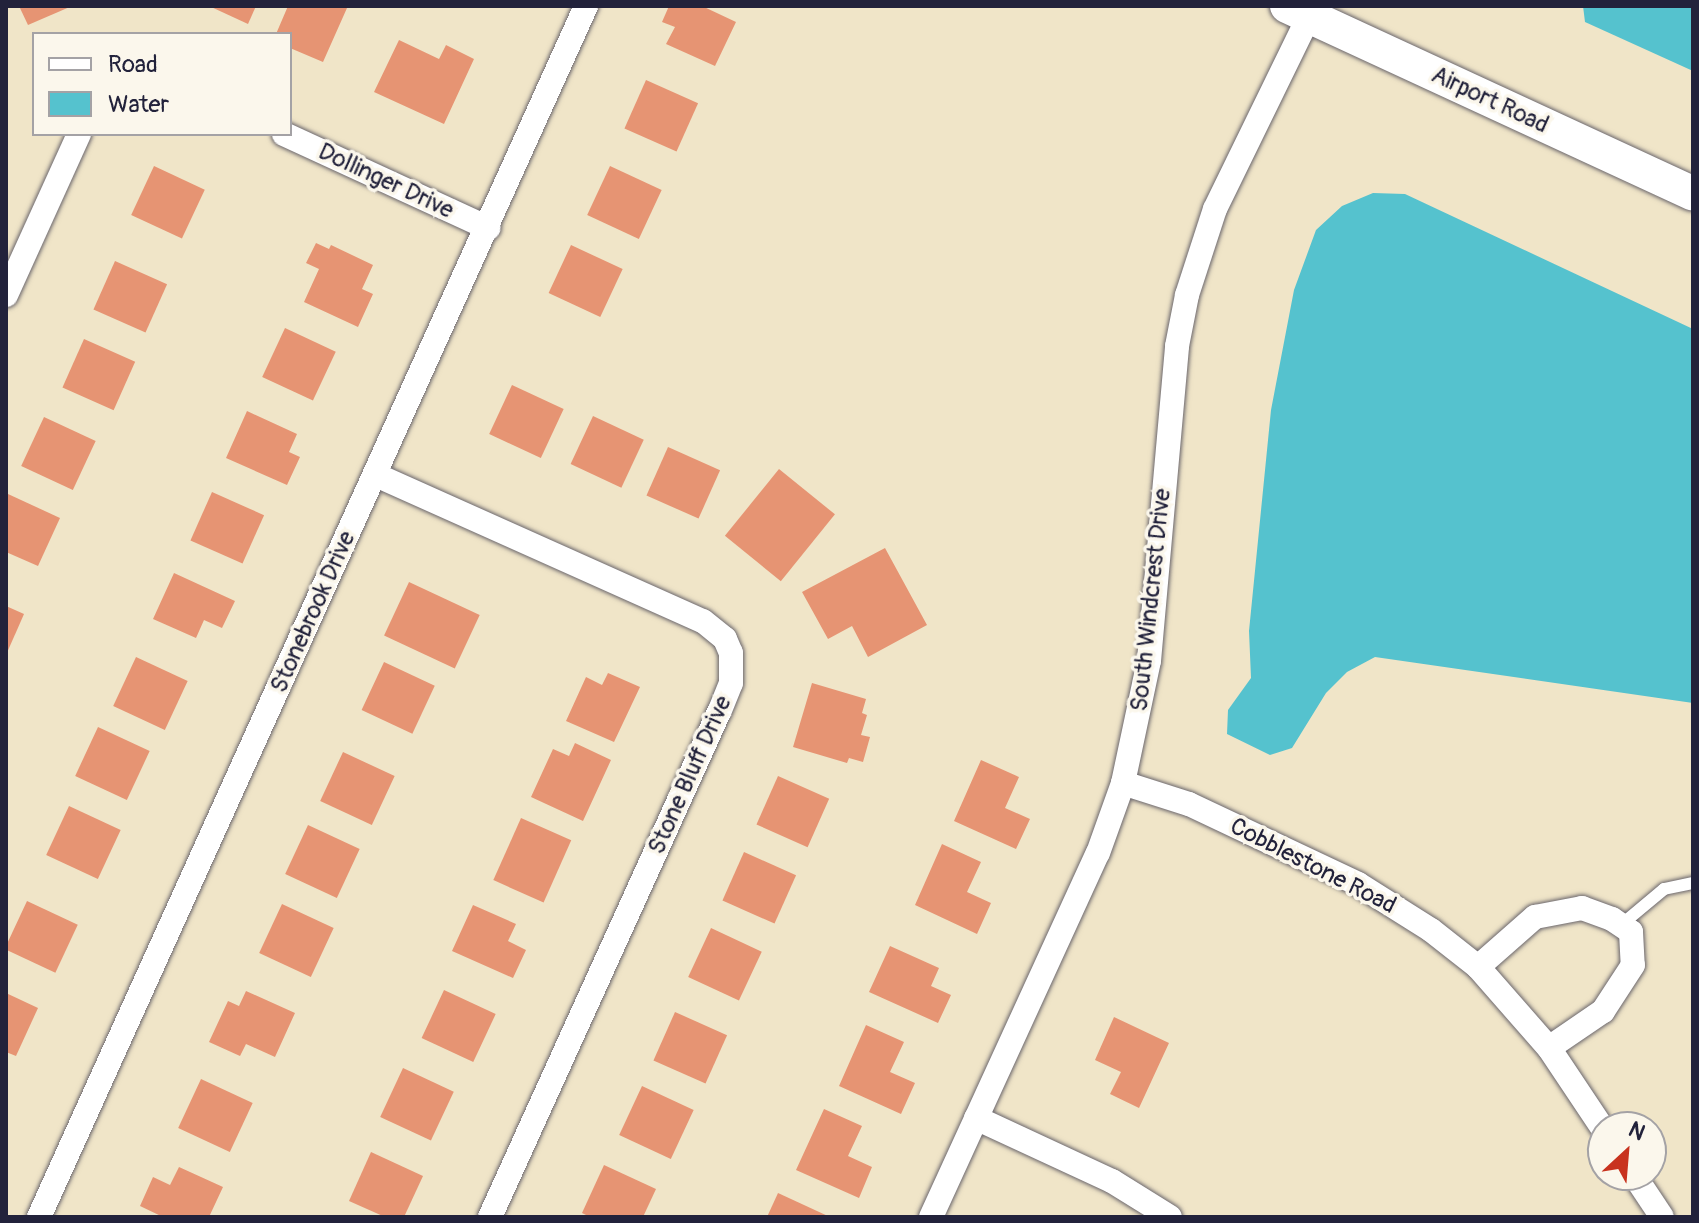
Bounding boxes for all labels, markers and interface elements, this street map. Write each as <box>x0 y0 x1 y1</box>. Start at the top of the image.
legend <box>32 32 292 136</box>
text: Road <box>108 50 158 79</box>
street label: Airport Road <box>1427 60 1553 140</box>
text: Water <box>108 90 169 119</box>
street label: Dollinger Drive <box>314 137 458 225</box>
street label: South Windcrest Drive <box>1125 487 1177 713</box>
street label: Stonebrook Drive <box>264 527 362 697</box>
street label: Stone Bluff Drive <box>642 691 738 859</box>
street label: Cobblestone Road <box>1225 812 1401 920</box>
north arrow <box>1587 1111 1667 1191</box>
text: N <box>1624 1115 1649 1147</box>

